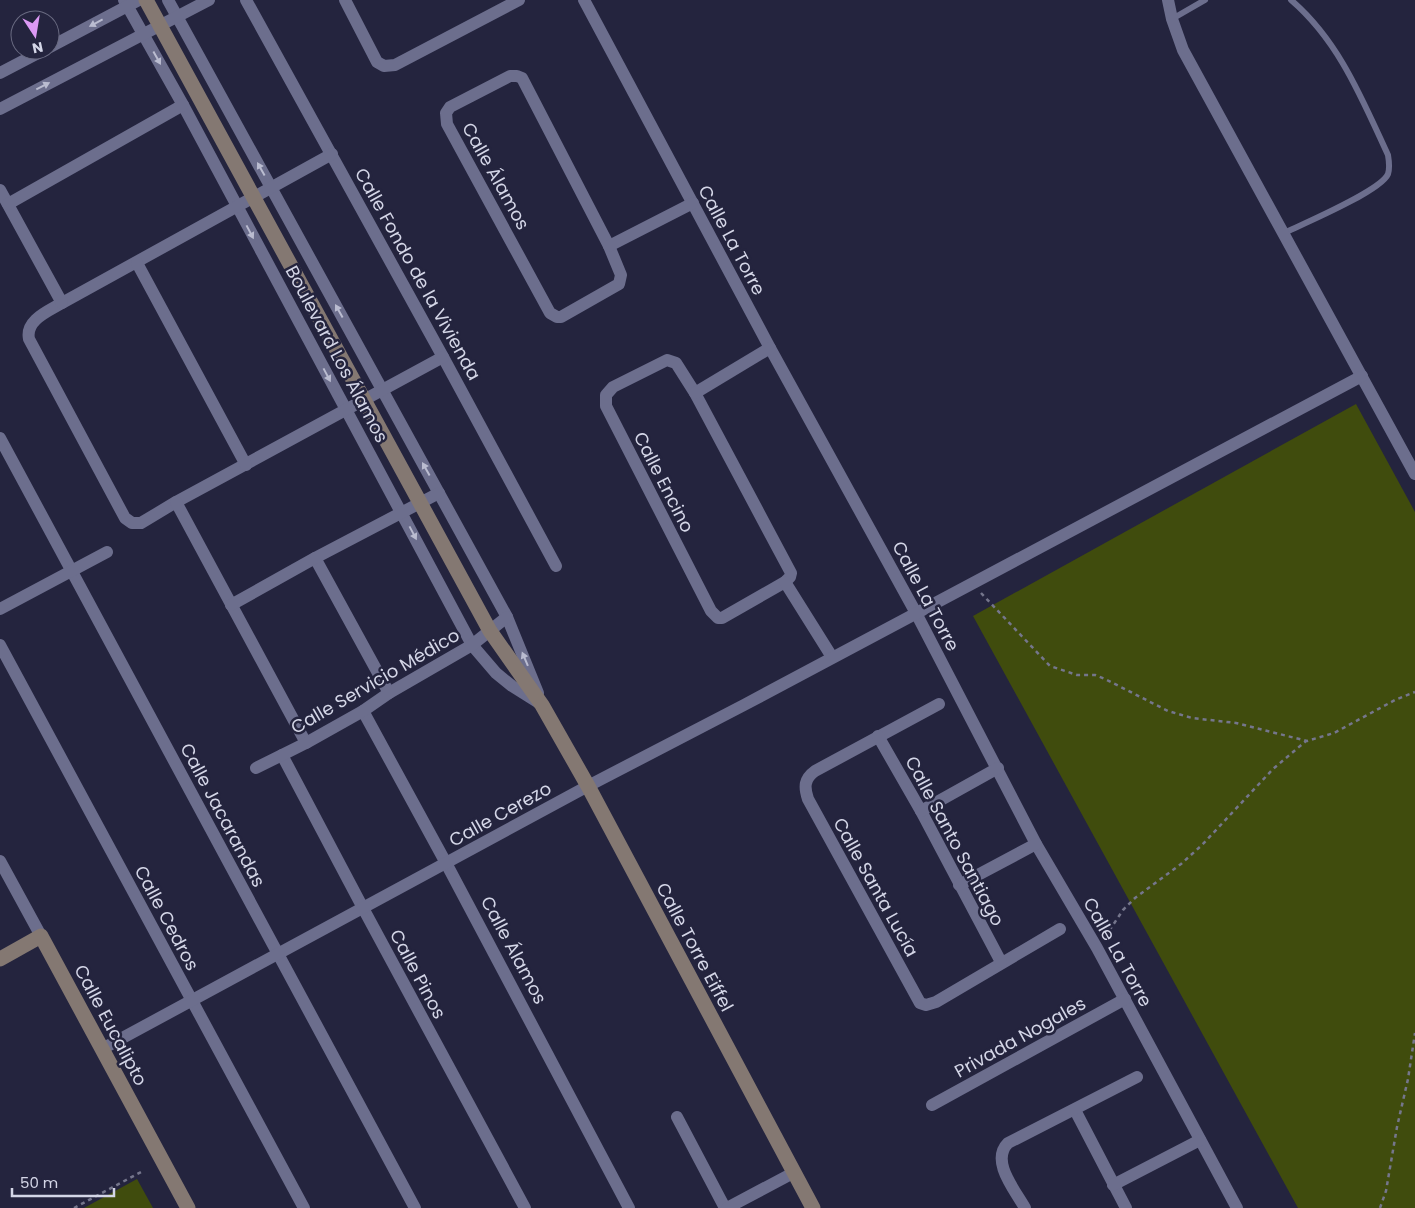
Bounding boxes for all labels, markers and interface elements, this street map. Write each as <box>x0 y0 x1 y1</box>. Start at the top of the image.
north arrow <box>10 10 60 60</box>
one-way arrow <box>88 19 103 27</box>
text: N <box>30 37 45 59</box>
one-way arrow <box>152 51 161 64</box>
one-way arrow <box>36 82 50 90</box>
street label: Calle Álamos <box>456 118 536 234</box>
one-way arrow <box>257 161 265 176</box>
street label: Calle Fondo de la Vivienda <box>349 163 487 385</box>
street label: Calle La Torre <box>692 180 772 300</box>
one-way arrow <box>246 225 254 239</box>
street label: Boulevard Los Álamos <box>280 261 394 447</box>
one-way arrow <box>335 304 343 318</box>
one-way arrow <box>323 368 331 382</box>
street label: Calle Encino <box>628 427 700 537</box>
one-way arrow <box>421 462 430 475</box>
one-way arrow <box>409 526 417 540</box>
street label: Calle La Torre <box>886 536 966 656</box>
street label: Calle Servicio Médico <box>286 622 464 740</box>
one-way arrow <box>521 651 529 666</box>
street label: Calle Jacarandas <box>174 739 272 891</box>
street label: Calle Santo Santiago <box>900 752 1010 930</box>
street label: Calle Cerezo <box>444 776 556 852</box>
street label: Calle Santa Lucía <box>827 813 925 961</box>
street label: Calle Cedros <box>129 861 205 975</box>
street label: Calle Torre Eiffel <box>650 878 740 1016</box>
street label: Calle Álamos <box>475 892 553 1008</box>
street label: Calle La Torre <box>1078 893 1158 1011</box>
street label: Calle Pinos <box>384 925 452 1023</box>
street label: Calle Eucalipto <box>69 960 153 1090</box>
street label: Privada Nogales <box>950 991 1090 1083</box>
scale bar <box>12 1166 115 1198</box>
text: 50 m <box>20 1172 58 1193</box>

